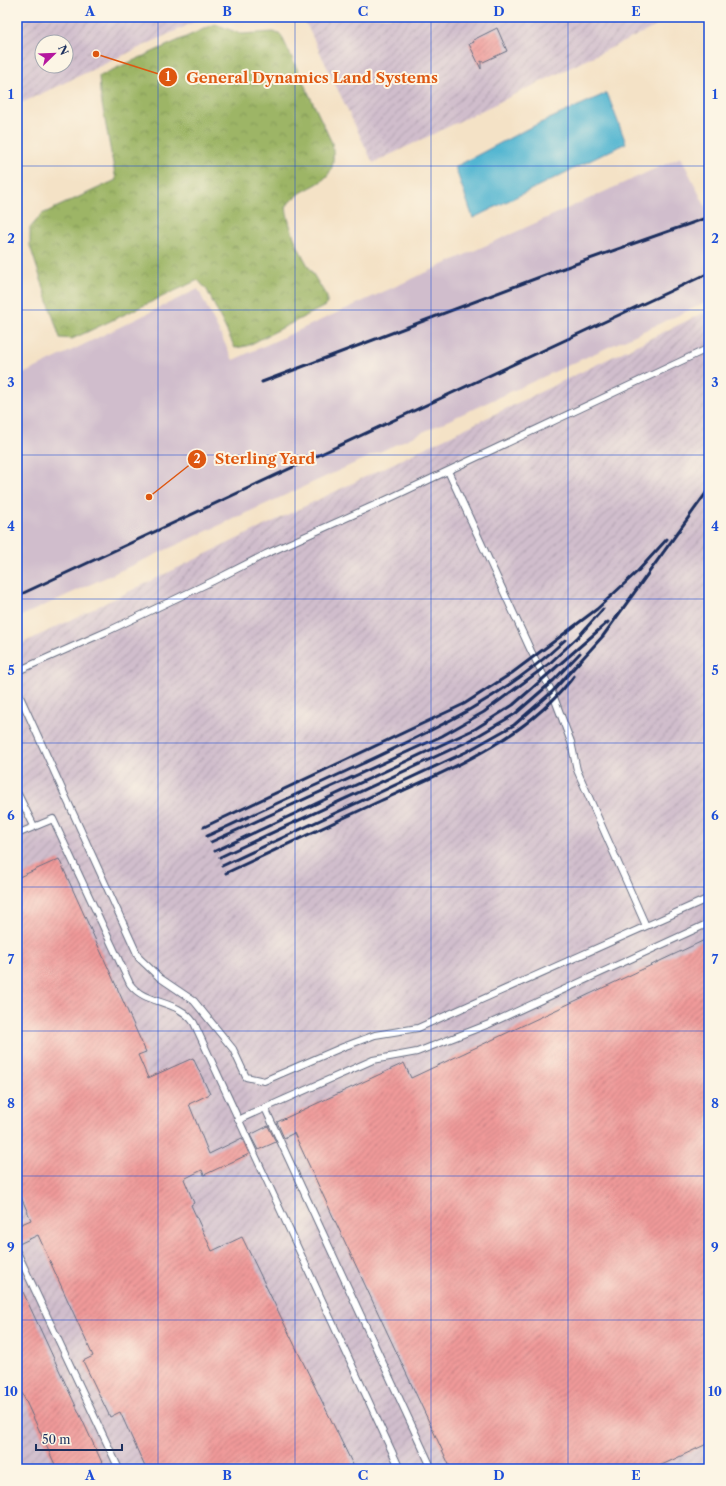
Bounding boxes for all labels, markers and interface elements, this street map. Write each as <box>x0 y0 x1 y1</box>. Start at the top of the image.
text: A <box>84 3 96 19</box>
text: B <box>222 3 232 19</box>
text: C <box>358 3 368 19</box>
text: D <box>493 3 505 19</box>
text: E <box>631 3 641 19</box>
north arrow <box>34 34 74 74</box>
text: N <box>55 43 72 58</box>
callout: General Dynamics Land Systems <box>158 64 446 91</box>
text: General Dynamics Land Systems <box>186 68 438 87</box>
text: 1 <box>165 69 171 84</box>
text: 1 <box>8 86 14 102</box>
text: 1 <box>712 86 718 102</box>
text: 2 <box>7 230 15 246</box>
text: 2 <box>711 230 719 246</box>
text: 3 <box>7 374 15 390</box>
text: 3 <box>711 374 719 390</box>
callout: Sterling Yard <box>187 446 324 473</box>
text: Sterling Yard <box>215 449 315 468</box>
text: 2 <box>193 451 201 466</box>
text: 4 <box>7 518 15 534</box>
text: 4 <box>711 518 719 534</box>
text: 5 <box>7 662 15 678</box>
text: 5 <box>711 662 719 678</box>
text: 6 <box>7 807 15 823</box>
text: 6 <box>711 807 719 823</box>
text: 7 <box>8 951 15 967</box>
text: 7 <box>712 951 719 967</box>
text: 8 <box>7 1095 15 1111</box>
text: 8 <box>711 1095 719 1111</box>
text: 9 <box>7 1239 15 1255</box>
text: 9 <box>711 1239 719 1255</box>
text: 10 <box>4 1383 18 1399</box>
text: 10 <box>708 1383 722 1399</box>
scale bar <box>36 1426 122 1452</box>
text: 50 m <box>42 1432 71 1447</box>
text: A <box>84 1467 96 1483</box>
text: B <box>222 1467 232 1483</box>
text: C <box>358 1467 368 1483</box>
text: D <box>493 1467 505 1483</box>
text: E <box>631 1467 641 1483</box>

